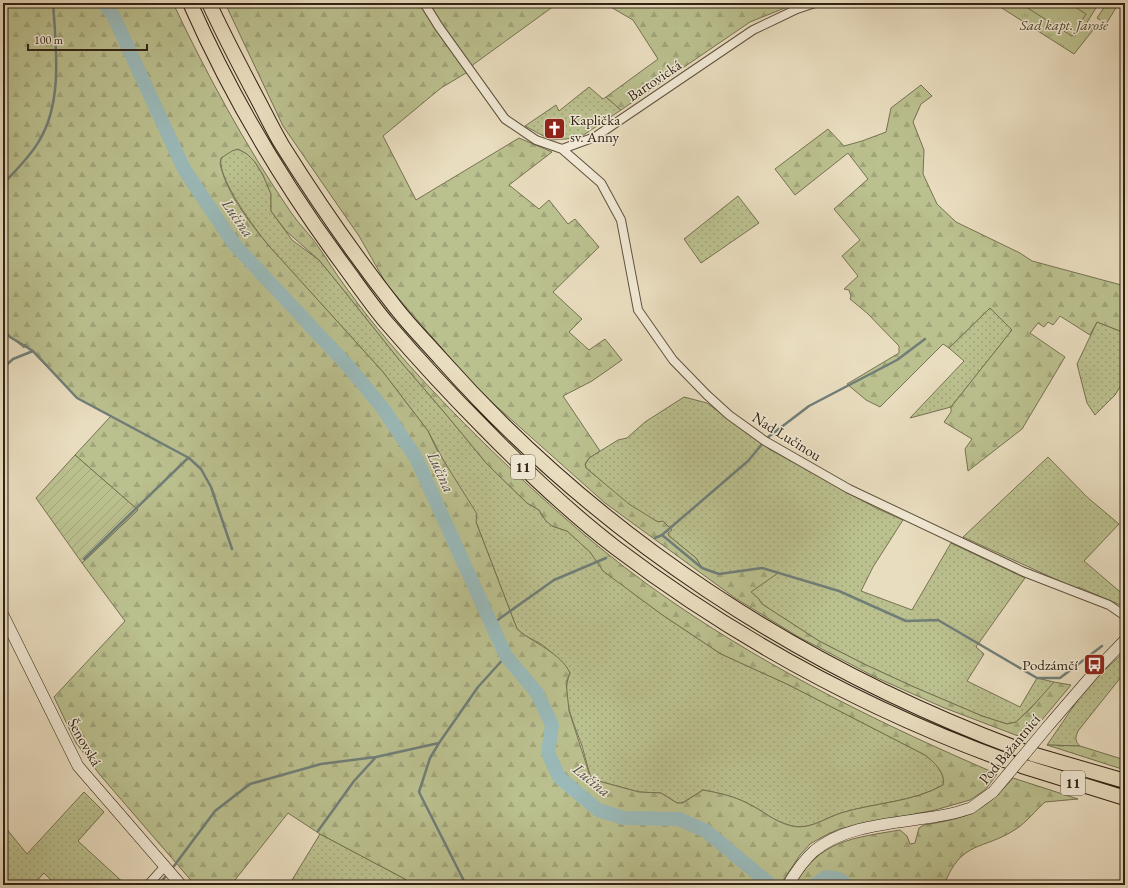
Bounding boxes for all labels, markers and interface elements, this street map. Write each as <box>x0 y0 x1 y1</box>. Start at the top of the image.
park label: Sad kapt. Jaroše <box>1019 15 1109 34</box>
scale bar <box>28 26 147 52</box>
text: 100 m <box>34 32 64 48</box>
street label: Bartovická <box>623 55 685 105</box>
place label: Kaplička sv. Anny <box>570 110 620 146</box>
church icon: Kaplička sv. Anny <box>541 115 567 141</box>
water label: Lučina <box>217 194 259 242</box>
street label: Nad Lučinou <box>749 407 825 465</box>
water label: Lučina <box>422 447 460 496</box>
road number: 11 <box>511 455 535 479</box>
bus stop icon: Podzámčí <box>1081 651 1107 677</box>
place label: Podzámčí <box>1022 655 1078 674</box>
street label: Pod Bažantnicí <box>974 710 1044 788</box>
street label: Šenovská <box>64 715 106 769</box>
water label: Lučina <box>568 758 615 802</box>
road number: 11 <box>1061 771 1085 795</box>

